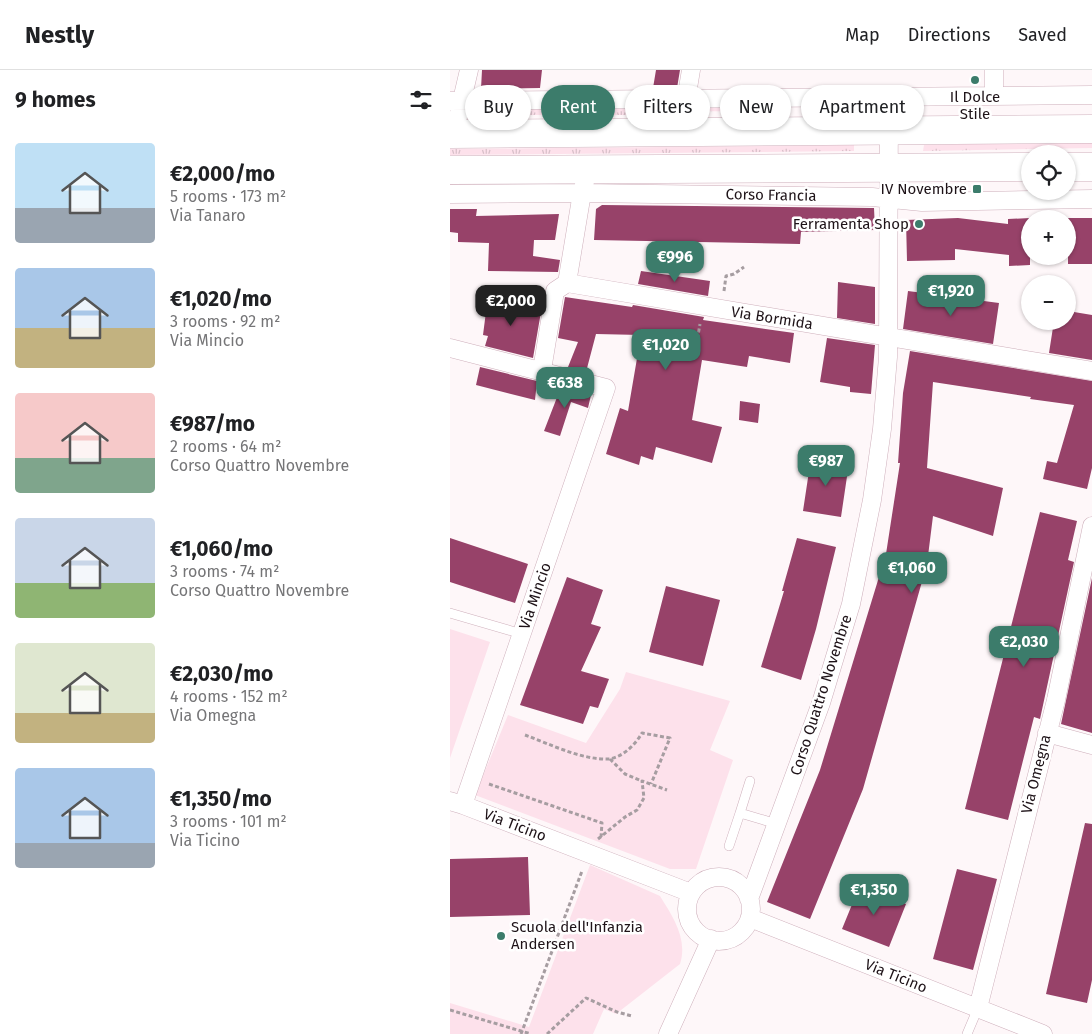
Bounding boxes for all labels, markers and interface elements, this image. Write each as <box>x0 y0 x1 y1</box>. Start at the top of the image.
text: Nestly <box>25 21 94 49</box>
text: Map <box>845 24 880 46</box>
text: Directions <box>908 24 990 46</box>
text: Saved <box>1018 24 1067 46</box>
marker: Il Dolce Stile <box>969 74 981 86</box>
chip: Buy <box>465 85 531 130</box>
chip: Rent <box>541 85 615 130</box>
chip: Filters <box>625 85 710 130</box>
chip: New <box>720 85 791 130</box>
chip: Apartment <box>801 85 924 130</box>
icon: filters <box>407 86 435 114</box>
text: 9 homes <box>15 87 96 113</box>
place label: Il Dolce Stile <box>950 88 1000 123</box>
map controls <box>1021 145 1076 330</box>
button: locate <box>1021 145 1076 200</box>
text: €2,000/mo <box>170 161 275 187</box>
icon: home <box>55 163 115 223</box>
place label: IV Novembre <box>881 180 967 198</box>
marker: IV Novembre <box>971 183 983 195</box>
street label: Corso Francia <box>725 185 817 205</box>
text: 5 rooms · 173 m² <box>170 187 286 206</box>
text: Via Tanaro <box>170 206 246 225</box>
button: + <box>1021 210 1076 265</box>
place label: Ferramenta Shop <box>793 215 909 233</box>
marker: Ferramenta Shop <box>913 218 925 230</box>
pin: €996 <box>645 240 705 283</box>
text: €996 <box>657 247 693 266</box>
pin: €1,920 <box>910 274 992 317</box>
button: − <box>1021 275 1076 330</box>
text: €1,920 <box>928 281 974 300</box>
pin: €2,000 <box>470 284 552 327</box>
text: €1,020/mo <box>170 286 272 312</box>
icon: home <box>55 288 115 348</box>
text: €2,000 <box>486 291 536 310</box>
street label: Via Bormida <box>730 303 814 333</box>
text: 3 rooms · 92 m² <box>170 312 280 331</box>
pin: €1,020 <box>625 328 707 371</box>
text: Via Mincio <box>170 331 244 350</box>
text: €1,020 <box>643 335 689 354</box>
pin: €638 <box>535 366 595 409</box>
text: €638 <box>547 373 583 392</box>
text: €987/mo <box>170 411 255 437</box>
icon: home <box>55 413 115 473</box>
text: 2 rooms · 64 m² <box>170 437 281 456</box>
pin: €987 <box>796 444 856 487</box>
text: €987 <box>809 451 843 470</box>
text: Corso Quattro Novembre <box>170 456 349 475</box>
text: €1,060/mo <box>170 536 273 562</box>
icon: home <box>55 538 115 598</box>
pin: €1,060 <box>871 552 953 594</box>
text: €1,060 <box>888 558 936 577</box>
street label: Via Mincio <box>515 560 555 632</box>
text: 3 rooms · 74 m² <box>170 562 279 581</box>
text: Corso Quattro Novembre <box>170 581 349 600</box>
street label: Corso Quattro Novembre <box>786 612 856 778</box>
pin: €2,030 <box>983 626 1065 668</box>
text: €2,030 <box>1000 632 1048 651</box>
text: €2,030/mo <box>170 661 273 687</box>
icon: home <box>55 663 115 723</box>
text: 4 rooms · 152 m² <box>170 687 288 706</box>
text: Via Omegna <box>170 706 256 725</box>
street label: Via Omegna <box>1017 733 1055 815</box>
text: €1,350/mo <box>170 786 272 812</box>
icon: home <box>55 788 115 848</box>
street label: Via Ticino <box>481 805 549 845</box>
text: 3 rooms · 101 m² <box>170 812 287 831</box>
text: Via Ticino <box>170 831 240 850</box>
pin: €1,350 <box>833 874 915 916</box>
text: €1,350 <box>851 880 897 899</box>
place label: Scuola dell'Infanzia Andersen <box>511 918 643 953</box>
marker: Scuola dell'Infanzia Andersen <box>495 930 507 942</box>
street label: Via Ticino <box>862 955 930 997</box>

